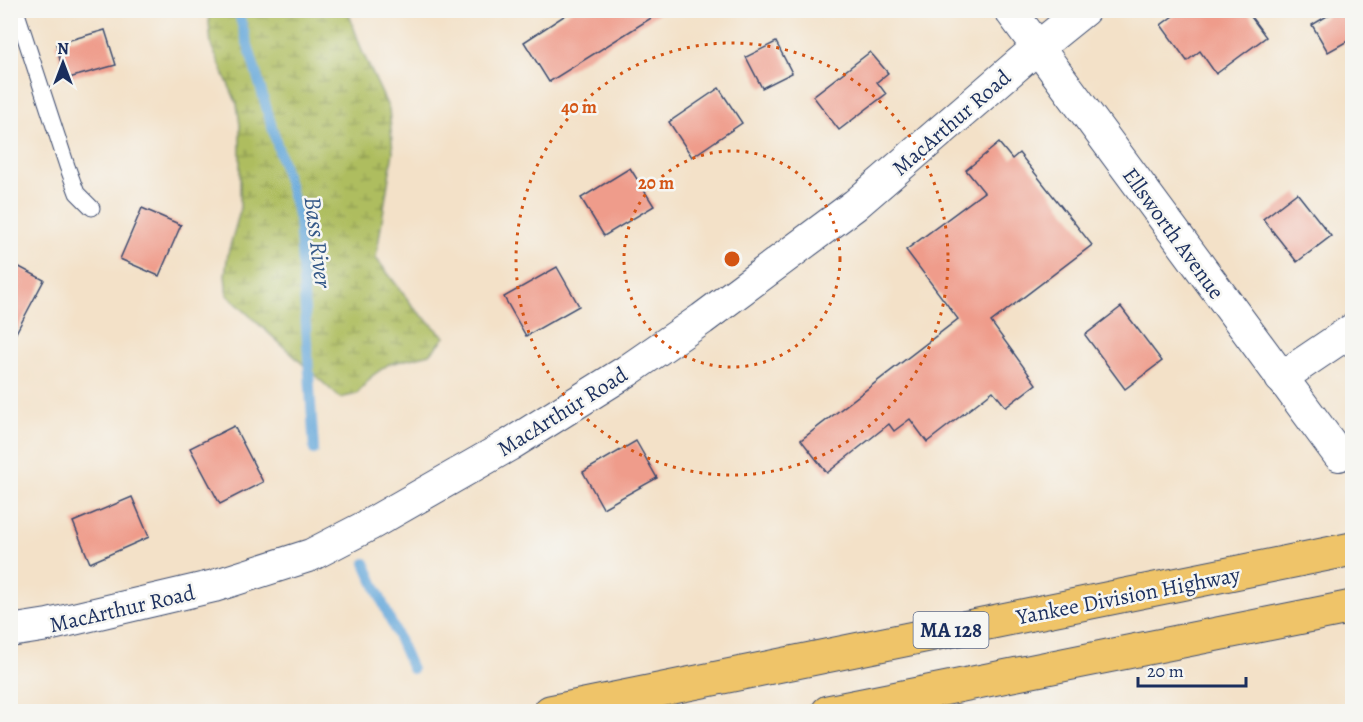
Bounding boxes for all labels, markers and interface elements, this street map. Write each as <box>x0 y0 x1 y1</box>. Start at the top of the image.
north arrow <box>33 33 93 93</box>
text: N <box>57 38 69 60</box>
street label: MacArthur Road <box>886 63 1018 183</box>
text: 40 m <box>561 95 597 119</box>
street label: Ellsworth Avenue <box>1115 162 1231 306</box>
text: 20 m <box>638 171 674 195</box>
water label: Bass River <box>297 195 340 290</box>
centre of rings <box>722 249 742 269</box>
street label: MacArthur Road <box>492 360 634 464</box>
street label: Yankee Division Highway <box>1013 560 1243 633</box>
street label: MacArthur Road <box>47 578 198 640</box>
road number: MA 128 <box>914 612 988 648</box>
scale bar <box>1138 650 1246 688</box>
text: 20 m <box>1147 659 1184 683</box>

